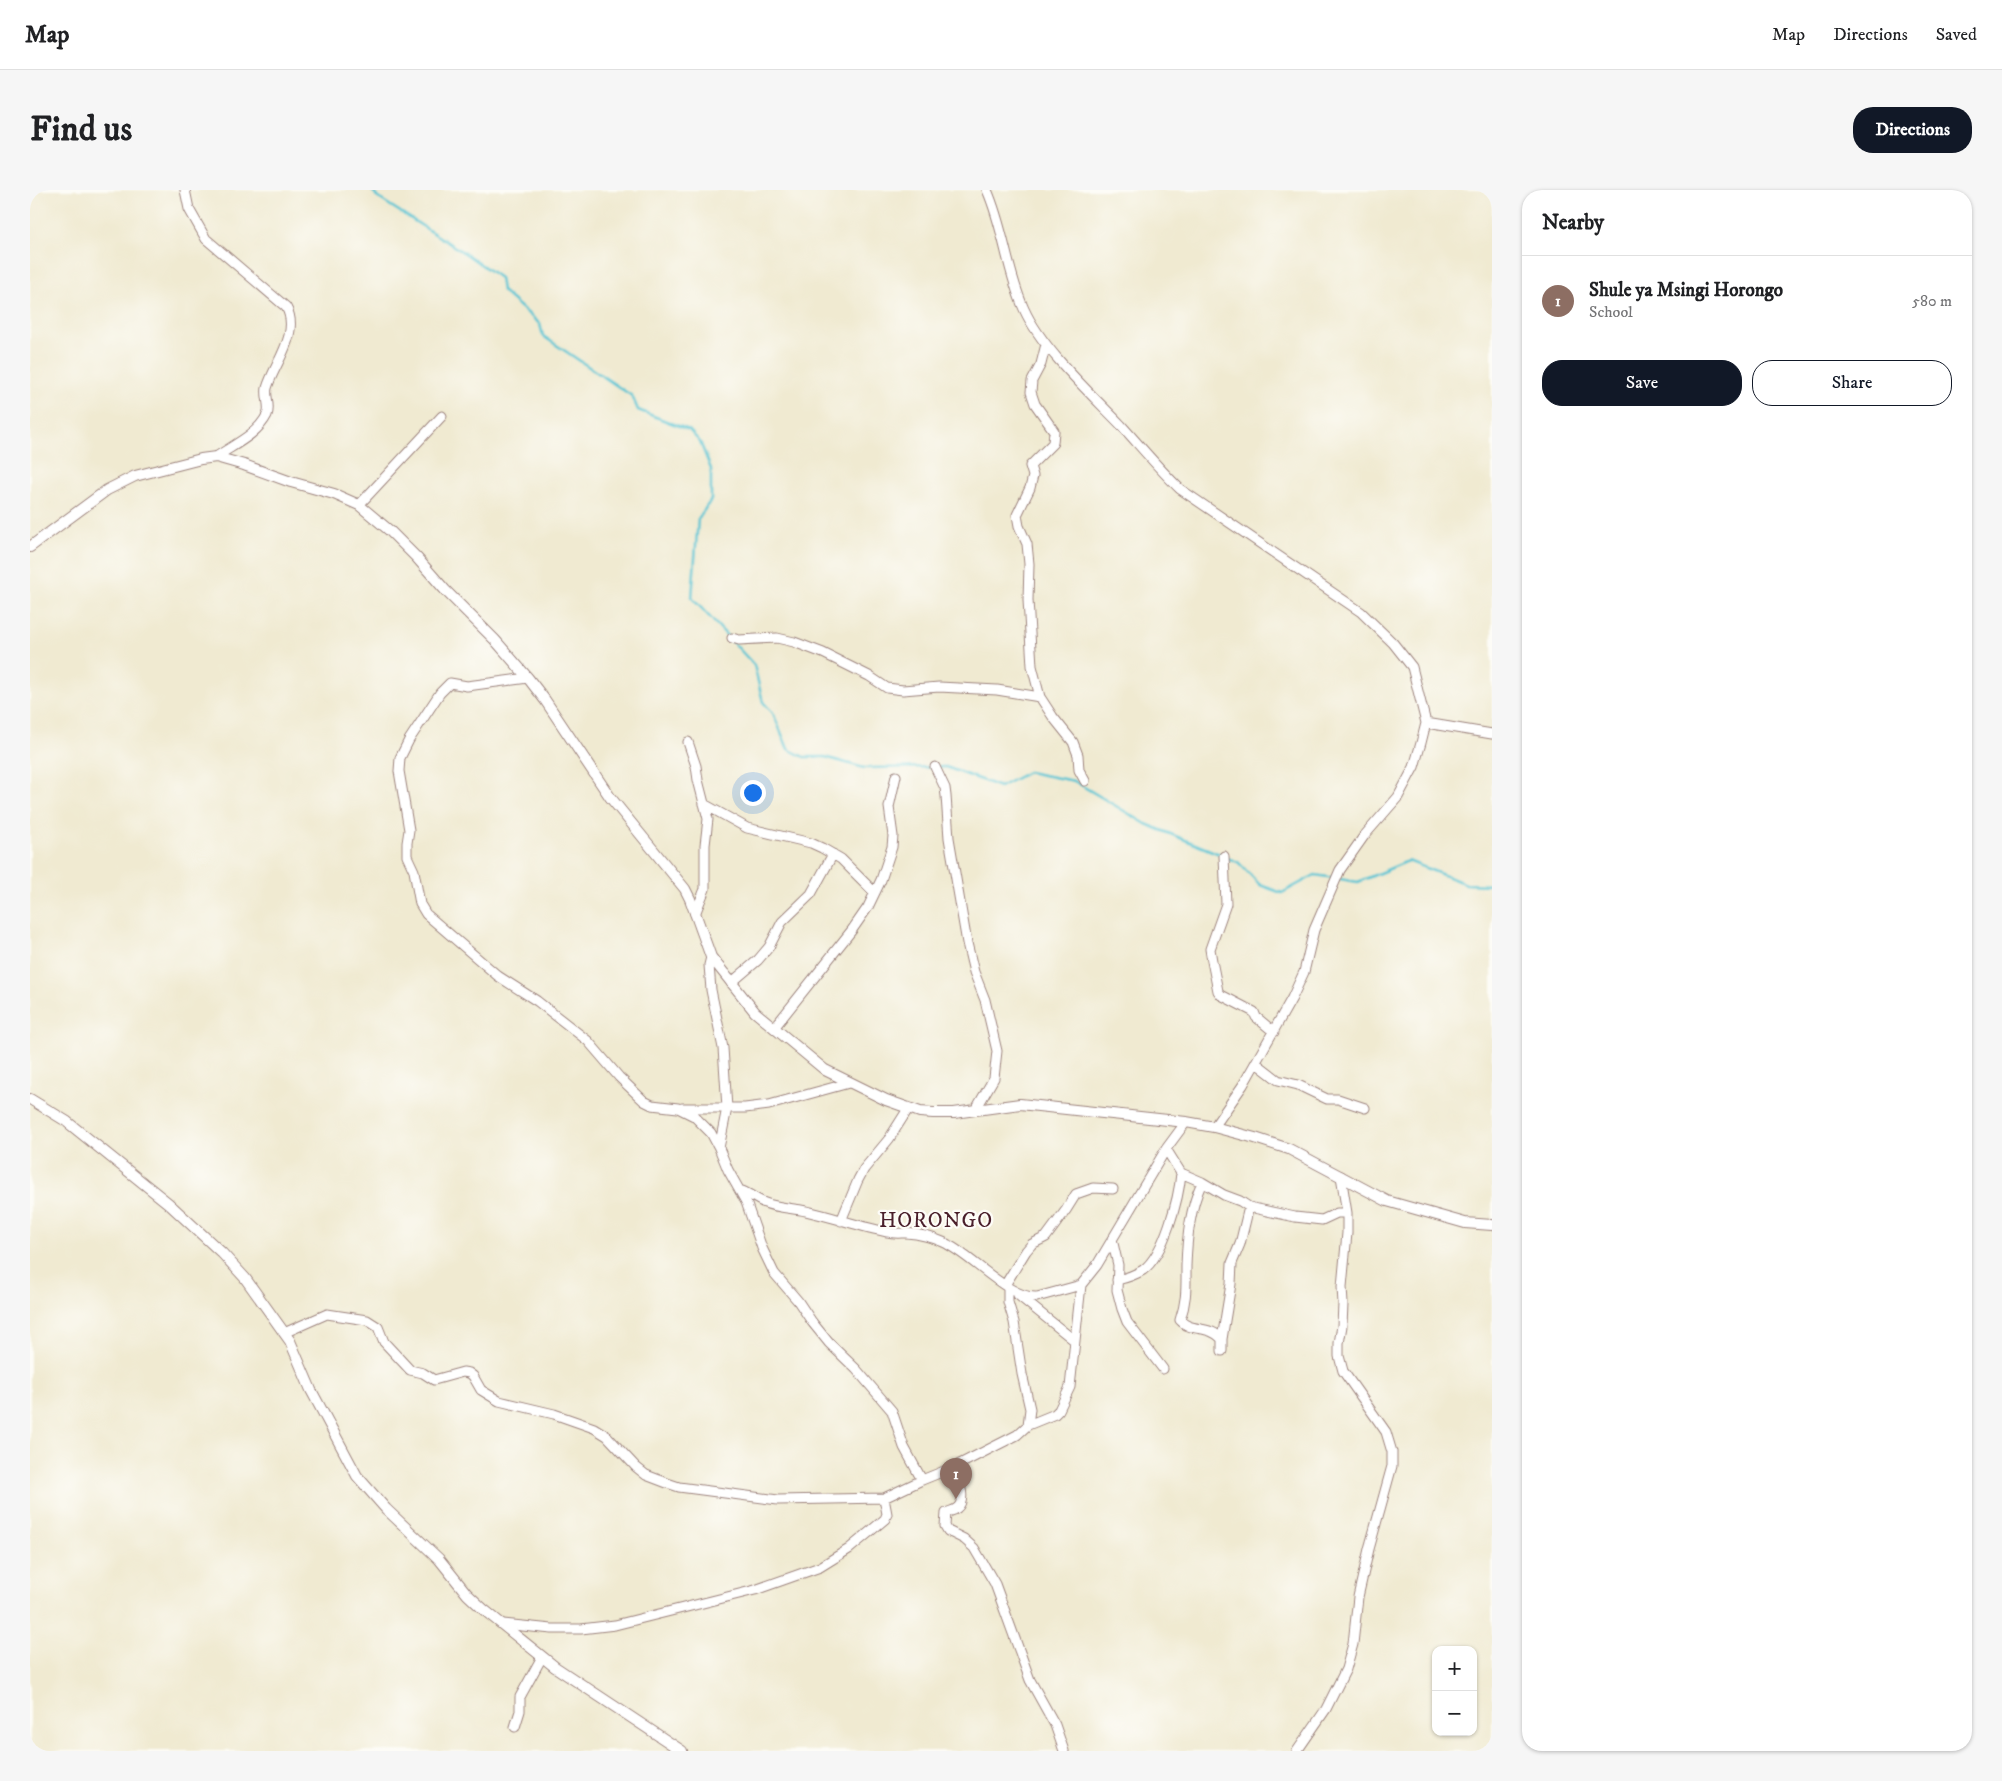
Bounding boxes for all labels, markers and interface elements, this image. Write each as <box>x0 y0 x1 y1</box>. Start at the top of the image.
text: Map <box>25 20 69 50</box>
text: Map <box>1772 24 1805 46</box>
text: Directions <box>1833 24 1908 46</box>
text: Saved <box>1936 24 1977 46</box>
button: Directions <box>1853 107 1972 153</box>
text: Find us <box>30 108 132 152</box>
text: Nearby <box>1542 210 1604 236</box>
text: Shule ya Msingi Horongo <box>1589 279 1783 302</box>
text: 1 <box>1555 291 1561 311</box>
text: 580 m <box>1912 291 1952 311</box>
text: School <box>1589 302 1633 322</box>
button: Save <box>1542 360 1742 406</box>
button: Share <box>1752 360 1952 406</box>
your location <box>740 780 766 806</box>
district label: HORONGO <box>879 1208 993 1234</box>
pin: 1 <box>940 1458 972 1499</box>
map controls <box>1432 1646 1477 1736</box>
button: + <box>1432 1646 1477 1691</box>
button: − <box>1432 1691 1477 1736</box>

